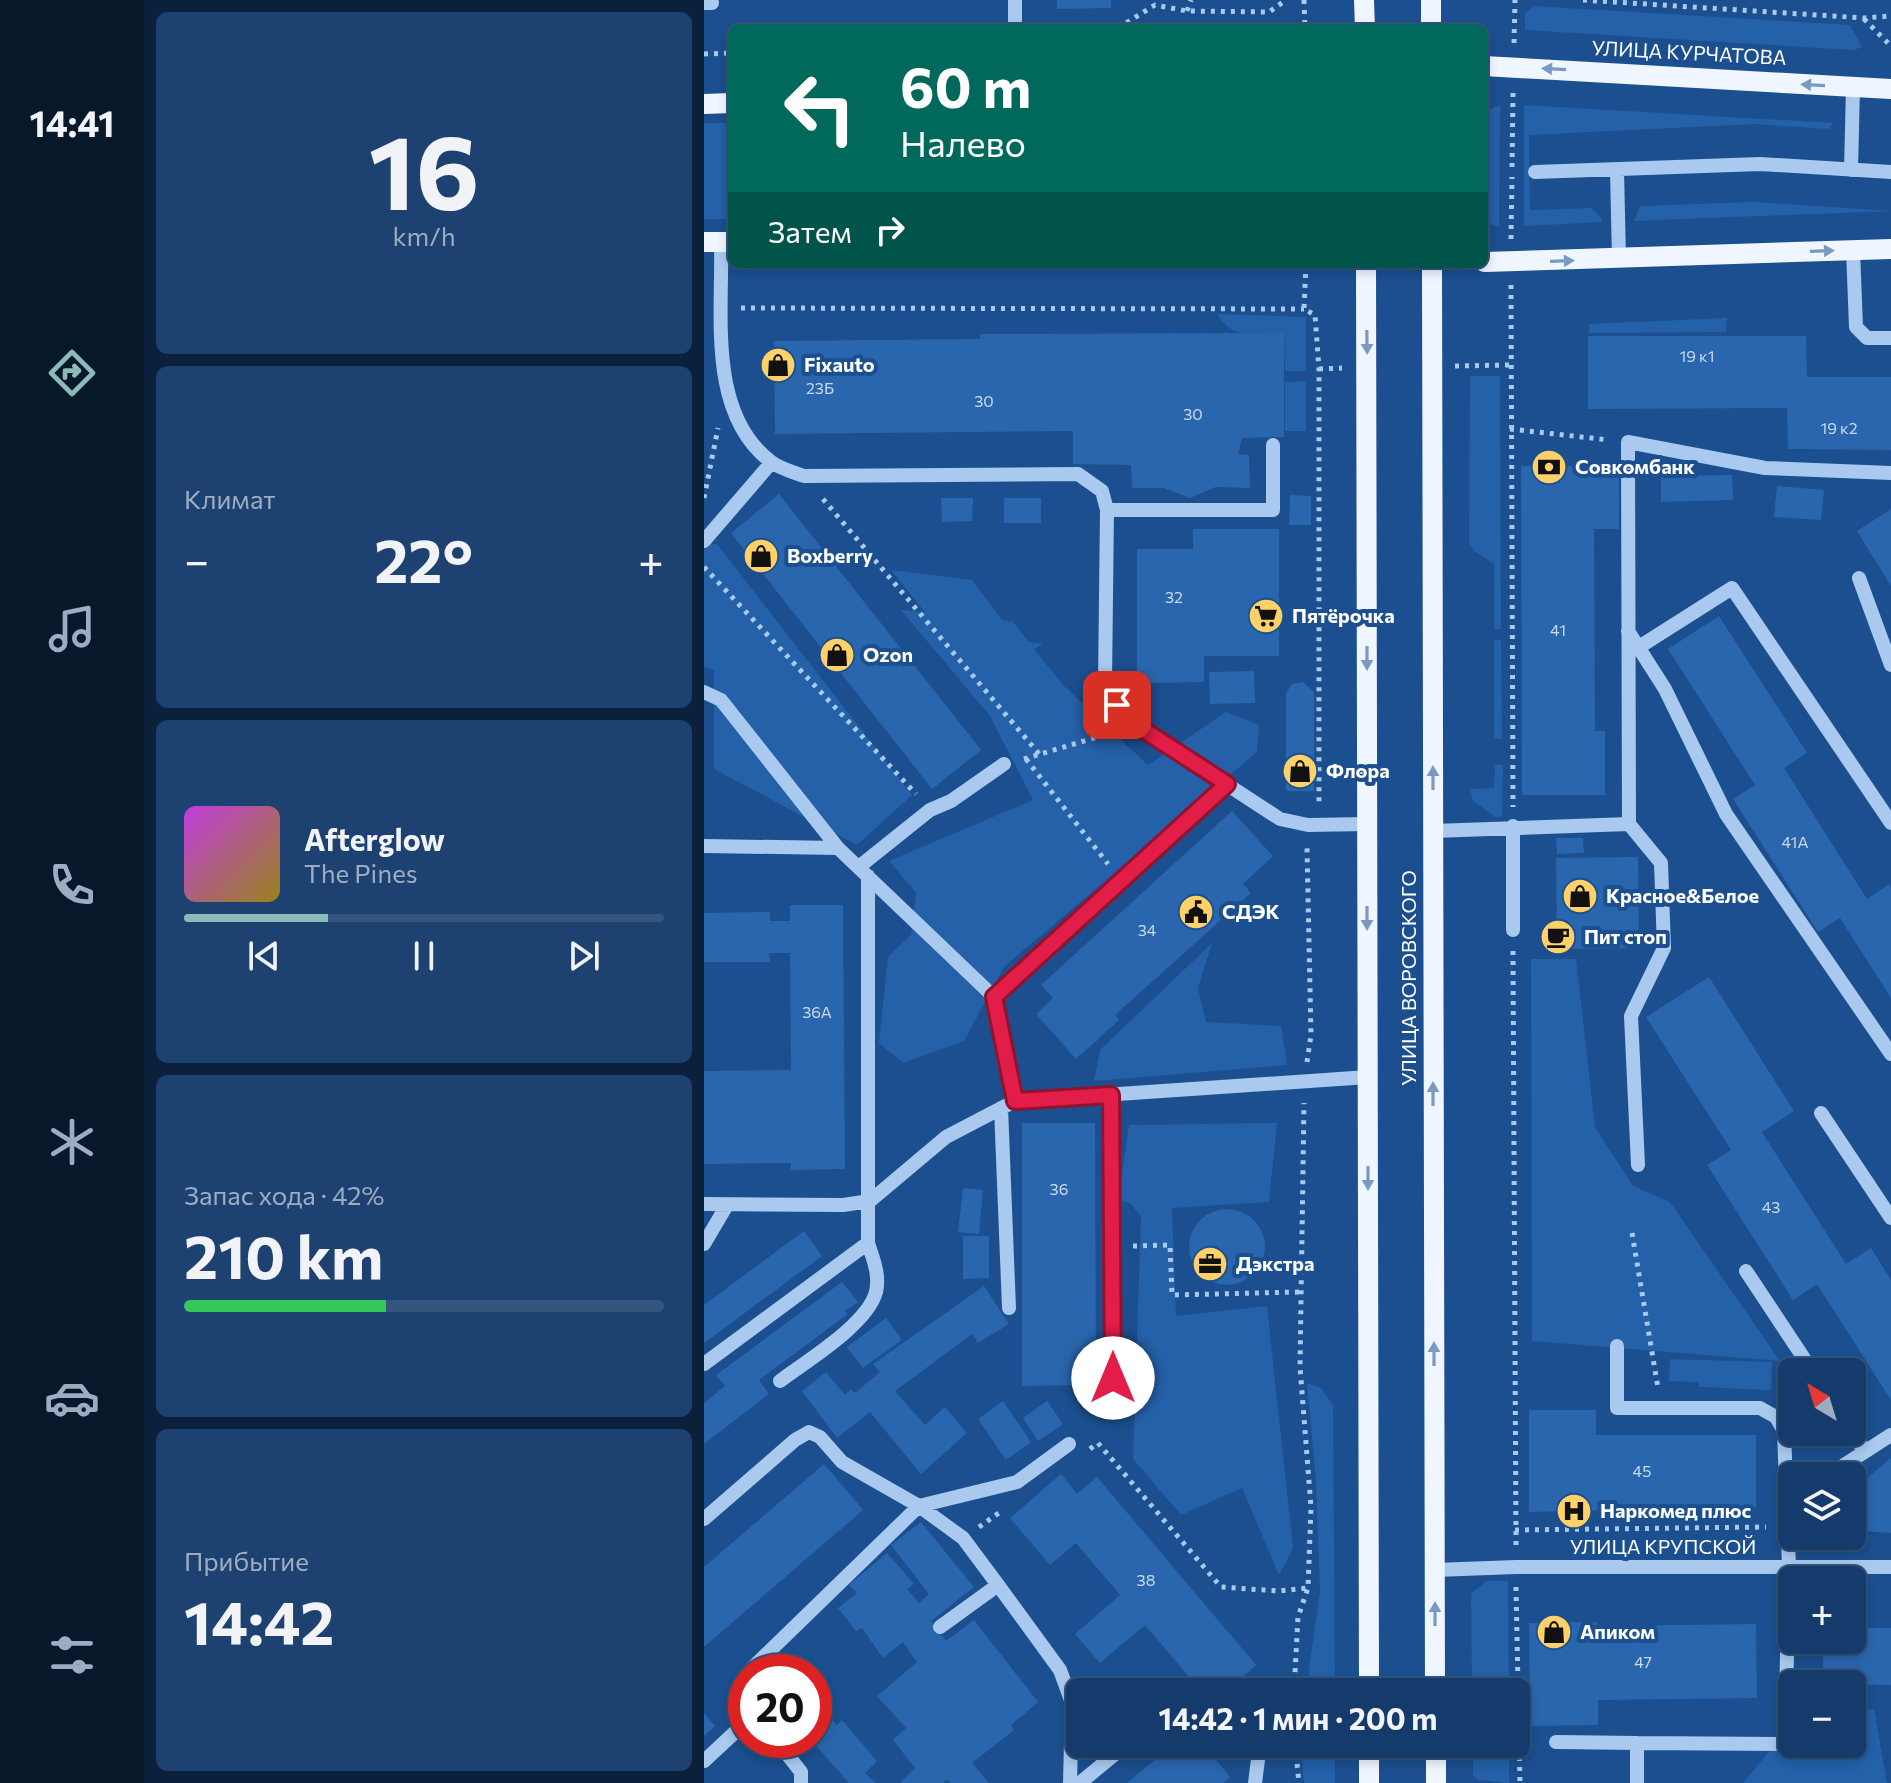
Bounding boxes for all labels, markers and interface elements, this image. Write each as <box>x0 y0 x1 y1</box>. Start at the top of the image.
street label: УЛИЦА КУРЧАТОВА <box>1591 35 1787 69</box>
text: 60 m <box>900 51 1031 120</box>
icon: left <box>768 56 872 160</box>
one-way arrow <box>1541 63 1566 76</box>
one-way arrow <box>1800 78 1825 91</box>
text: 14:41 <box>29 100 115 144</box>
text: 16 <box>368 104 480 231</box>
text: Налево <box>900 120 1026 164</box>
icon: right <box>868 208 912 252</box>
text: Затем <box>768 212 852 249</box>
text: km/h <box>392 220 456 251</box>
one-way arrow <box>1810 245 1835 258</box>
one-way arrow <box>1550 255 1575 268</box>
one-way arrow <box>1361 330 1373 355</box>
icon: directions <box>44 345 100 401</box>
shop icon: Fixauto <box>759 346 797 384</box>
house number: 19 к1 <box>1679 346 1715 365</box>
place label: Fixauto <box>804 352 875 376</box>
house number: 23Б <box>806 378 834 397</box>
house number: 30 <box>974 391 994 410</box>
house number: 30 <box>1183 404 1203 423</box>
house number: 19 к2 <box>1820 418 1858 437</box>
bank icon: Совкомбанк <box>1530 448 1568 486</box>
place label: Совкомбанк <box>1575 454 1695 478</box>
text: Климат <box>184 483 276 514</box>
text: 22° <box>374 522 473 595</box>
text: − <box>184 532 209 586</box>
text: + <box>638 532 664 586</box>
shop icon: Boxberry <box>742 537 780 575</box>
place label: Boxberry <box>787 543 873 567</box>
house number: 32 <box>1165 587 1183 606</box>
supermarket icon: Пятёрочка <box>1247 597 1285 635</box>
icon: music <box>44 601 100 657</box>
place label: Пятёрочка <box>1292 603 1395 627</box>
house number: 41 <box>1550 620 1566 639</box>
shop icon: Ozon <box>818 636 856 674</box>
place label: Ozon <box>863 642 913 666</box>
one-way arrow <box>1361 646 1373 671</box>
pin <box>1083 671 1151 739</box>
icon: arrive <box>1095 683 1139 727</box>
shop icon: Флора <box>1281 752 1319 790</box>
place label: Флора <box>1326 758 1390 782</box>
one-way arrow <box>1427 765 1439 790</box>
text: Afterglow <box>304 820 445 857</box>
house number: 41А <box>1782 832 1809 851</box>
icon: phone <box>44 857 100 913</box>
text: The Pines <box>304 857 418 888</box>
street label: УЛИЦА ВОРОВСКОГО <box>1396 870 1420 1086</box>
shop icon: Красное&Белое <box>1561 877 1599 915</box>
place label: Красное&Белое <box>1606 883 1759 907</box>
public building icon: СДЭК <box>1177 893 1215 931</box>
place label: СДЭК <box>1222 899 1280 923</box>
one-way arrow <box>1361 906 1373 931</box>
cafe icon: Пит стоп <box>1539 918 1577 956</box>
house number: 34 <box>1138 920 1157 939</box>
place label: Пит стоп <box>1584 924 1667 948</box>
icon: previous <box>242 934 286 978</box>
icon: pause <box>402 934 446 978</box>
icon: next <box>562 934 606 978</box>
house number: 36А <box>802 1002 832 1021</box>
one-way arrow <box>1427 1081 1439 1106</box>
icon: climate <box>44 1114 100 1170</box>
one-way arrow <box>1362 1166 1374 1191</box>
text: Запас хода · 42% <box>184 1179 384 1210</box>
house number: 36 <box>1050 1179 1068 1198</box>
house number: 43 <box>1762 1197 1780 1216</box>
text: 210 km <box>184 1218 383 1291</box>
office icon: Дэкстра <box>1191 1245 1229 1283</box>
place label: Дэкстра <box>1236 1251 1314 1275</box>
position arrow <box>1071 1336 1155 1420</box>
one-way arrow <box>1428 1341 1440 1366</box>
north arrow <box>1778 1358 1866 1446</box>
map controls <box>1778 1358 1866 1758</box>
icon: car <box>44 1370 100 1426</box>
house number: 45 <box>1633 1461 1651 1480</box>
button: layers <box>1778 1462 1866 1550</box>
hospital icon: Наркомед плюс <box>1555 1492 1593 1530</box>
place label: Наркомед плюс <box>1600 1498 1752 1522</box>
street label: УЛИЦА КРУПСКОЙ <box>1570 1534 1756 1558</box>
text: Прибытие <box>184 1545 309 1576</box>
button: + <box>1778 1566 1866 1654</box>
house number: 38 <box>1137 1570 1155 1589</box>
text: 14:42 <box>184 1584 334 1657</box>
one-way arrow <box>1429 1601 1441 1626</box>
shop icon: Апиком <box>1535 1613 1573 1651</box>
place label: Апиком <box>1580 1619 1655 1643</box>
icon: filters <box>44 1627 100 1683</box>
house number: 47 <box>1634 1652 1652 1671</box>
speed limit sign: 20 <box>728 1654 832 1758</box>
button: − <box>1778 1670 1866 1758</box>
text: 14:42 · 1 мин · 200 m <box>1159 1699 1438 1736</box>

